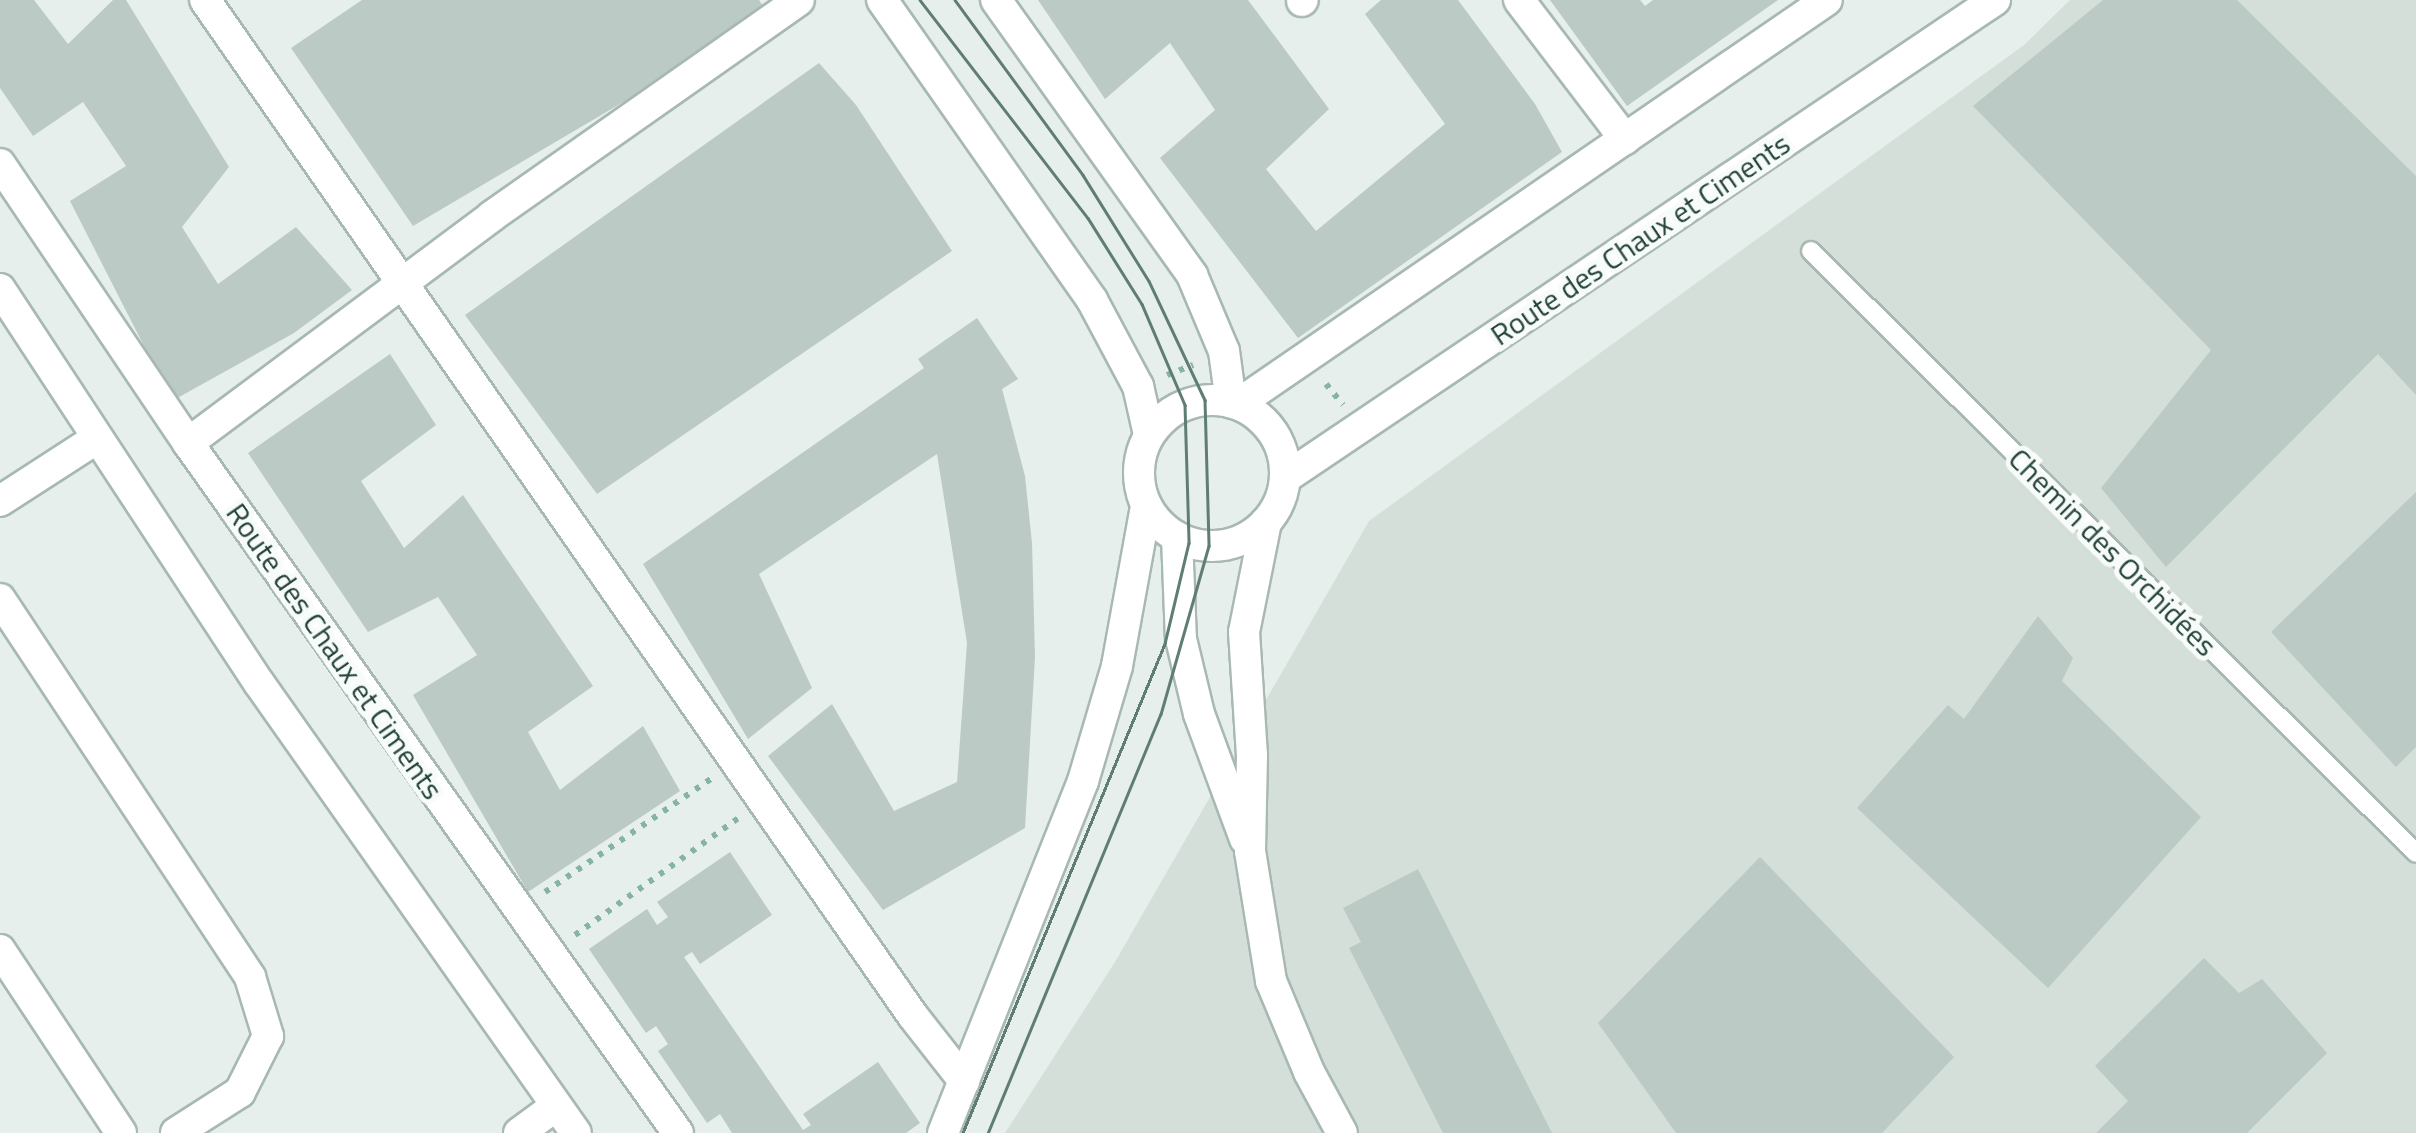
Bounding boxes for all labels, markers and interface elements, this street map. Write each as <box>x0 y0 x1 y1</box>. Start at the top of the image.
street label: Route des Chaux et Ciments <box>1484 125 1796 353</box>
street label: Chemin des Orchidées <box>2002 441 2224 663</box>
street label: Route des Chaux et Ciments <box>219 496 451 806</box>

